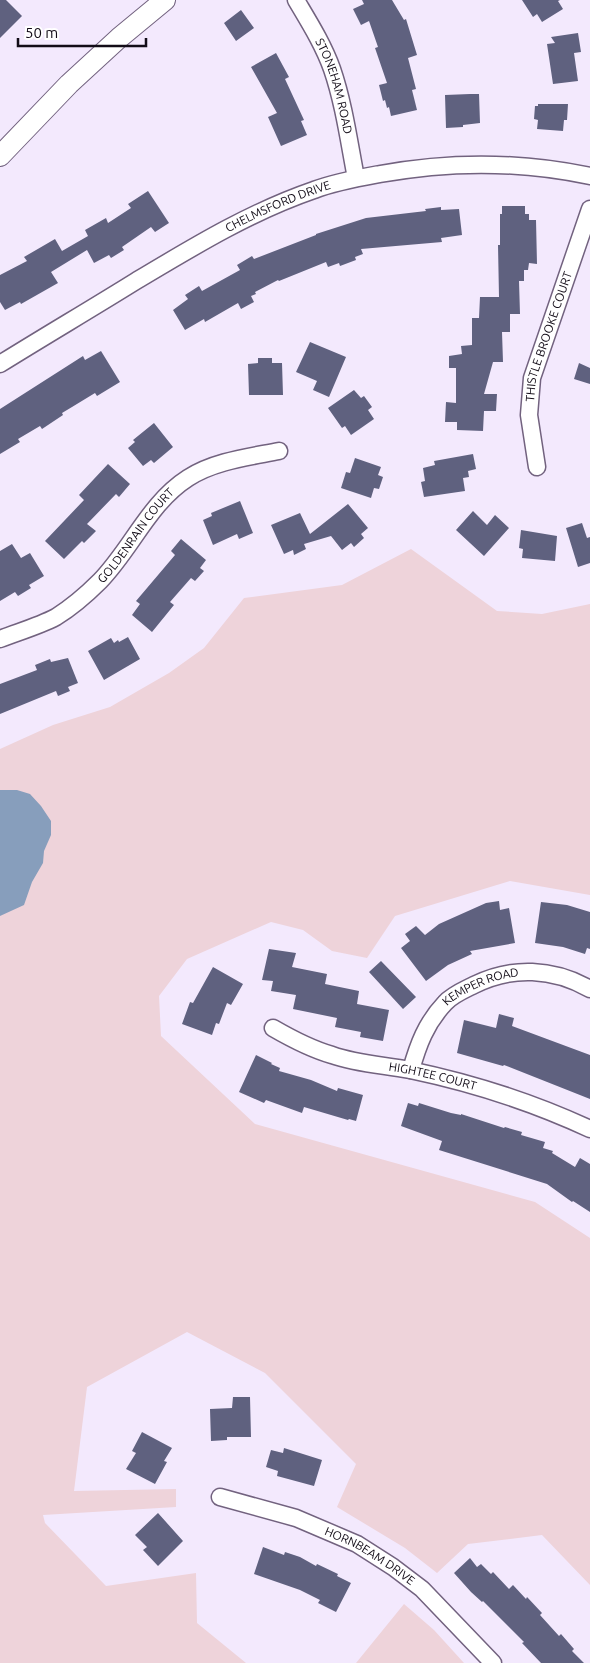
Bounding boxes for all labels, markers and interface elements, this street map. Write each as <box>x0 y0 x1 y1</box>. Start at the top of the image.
scale bar <box>18 15 145 47</box>
text: 50 m <box>25 24 58 41</box>
street label: STONEHAM ROAD <box>313 36 355 135</box>
street label: CHELMSFORD DRIVE <box>223 178 332 234</box>
street label: THISTLE BROOKE COURT <box>523 269 574 402</box>
street label: GOLDENRAIN COURT <box>95 485 176 585</box>
street label: KEMPER ROAD <box>439 965 519 1008</box>
street label: HIGHTEE COURT <box>388 1060 478 1092</box>
street label: HORNBEAM DRIVE <box>323 1524 418 1587</box>

